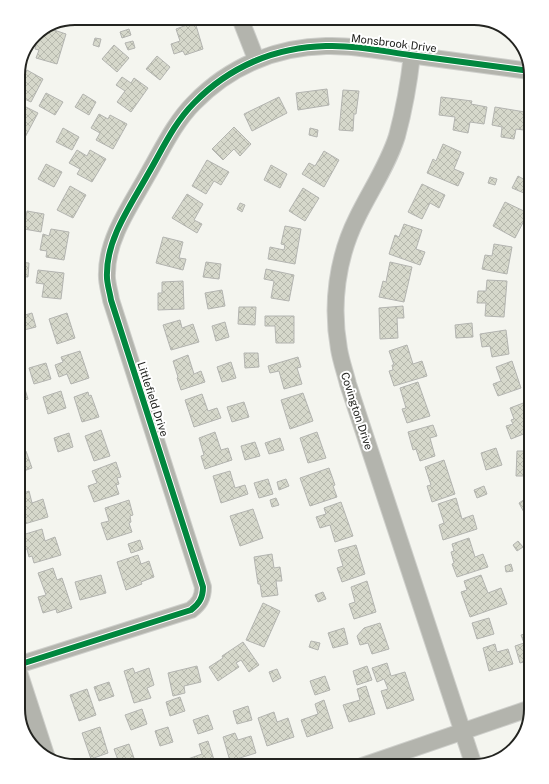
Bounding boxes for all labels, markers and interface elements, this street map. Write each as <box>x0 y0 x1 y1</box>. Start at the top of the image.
street label: Monsbrook Drive <box>351 32 437 54</box>
street label: Littlefield Drive <box>135 360 171 438</box>
street label: Covington Drive <box>339 371 375 451</box>

